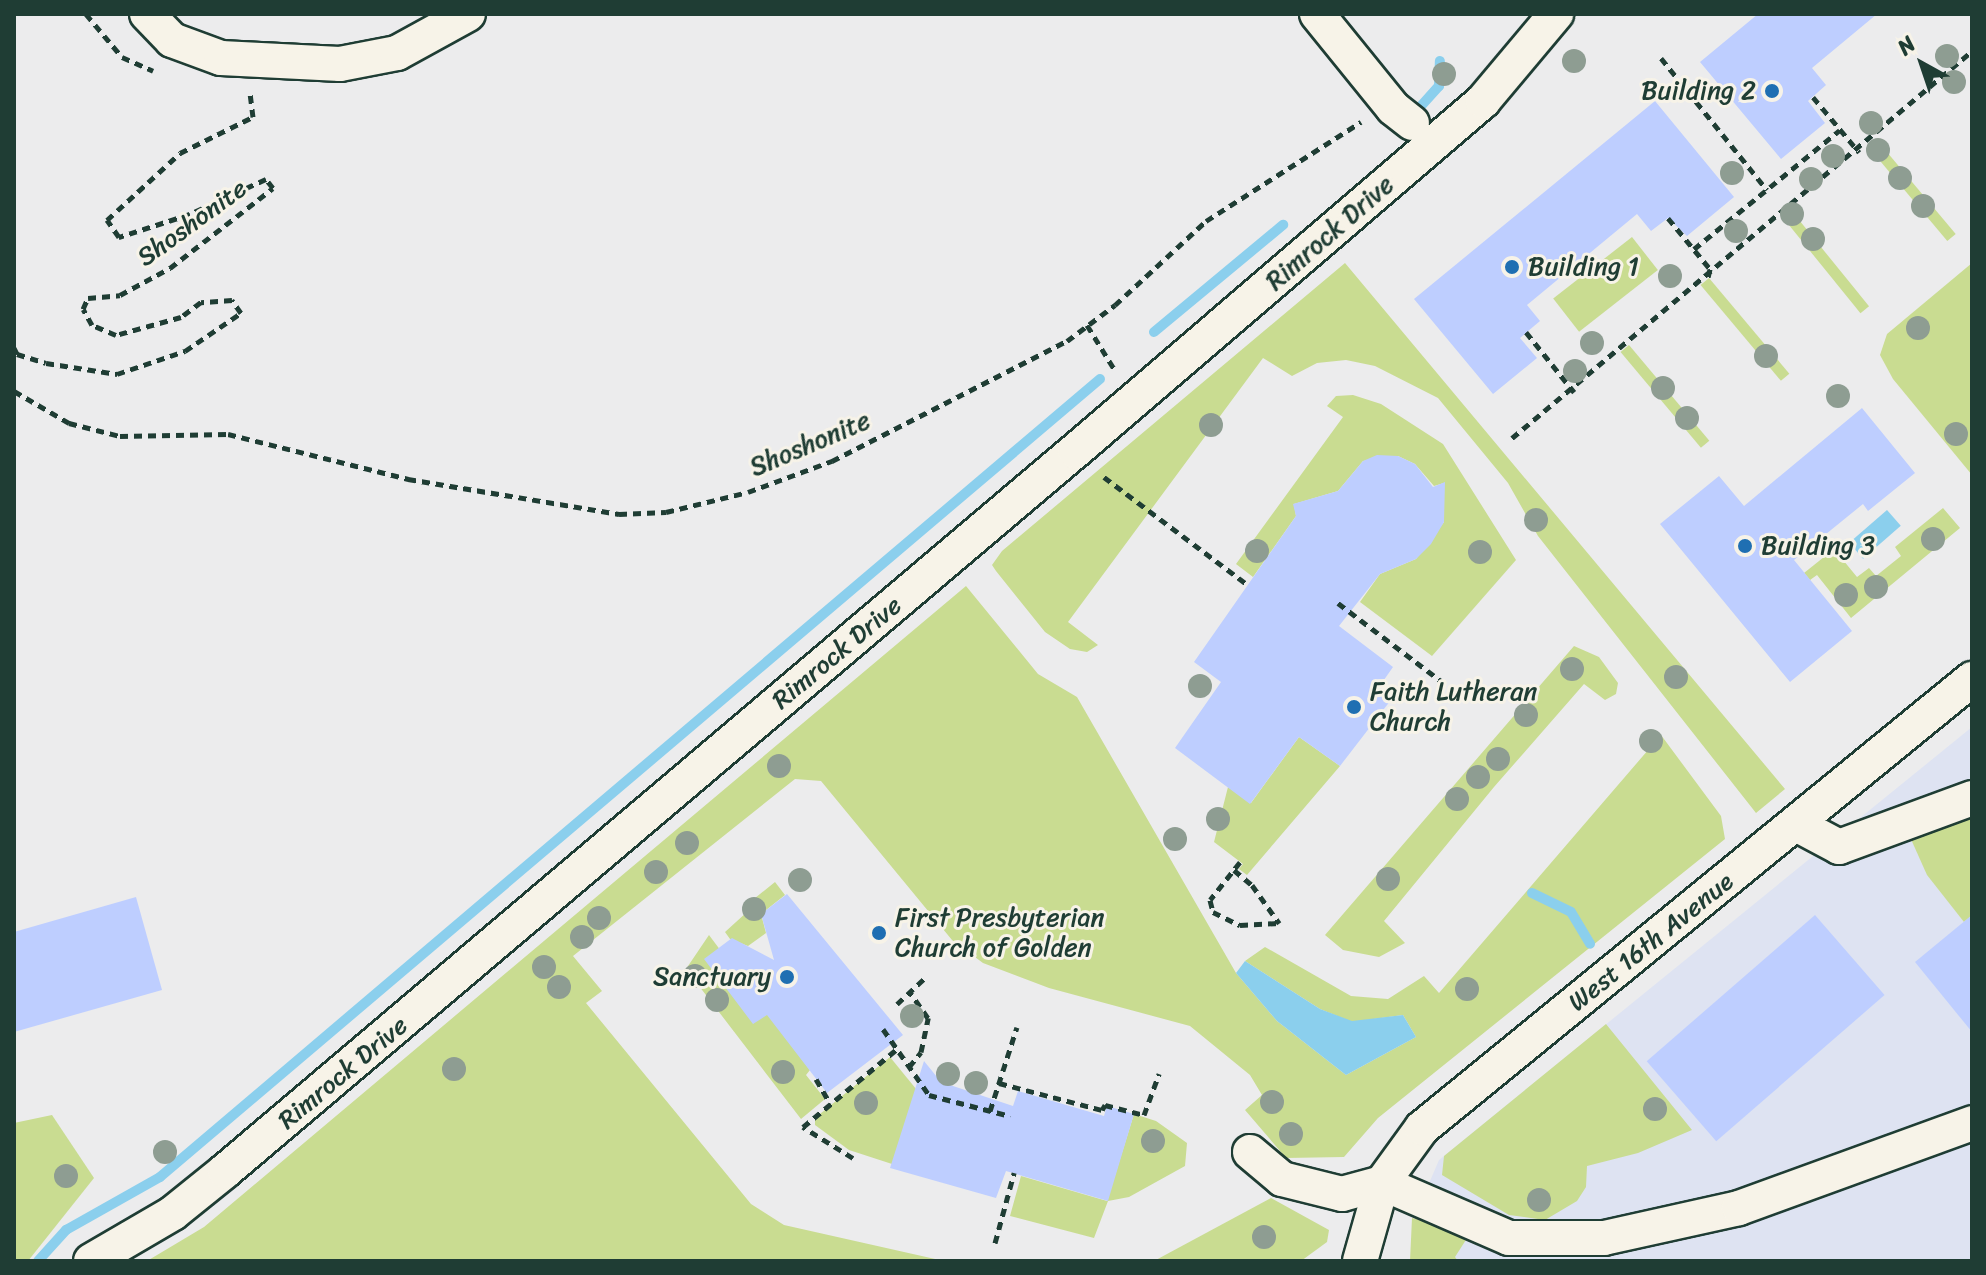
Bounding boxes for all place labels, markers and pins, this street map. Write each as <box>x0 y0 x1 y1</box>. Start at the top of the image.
place label: Building 2 <box>1641 75 1756 107</box>
marker: Building 2 <box>1763 82 1781 100</box>
place label: Building 1 <box>1528 251 1639 283</box>
marker: Building 1 <box>1503 258 1521 276</box>
place label: Building 3 <box>1761 530 1875 562</box>
marker: Building 3 <box>1736 537 1754 555</box>
place label: Faith Lutheran Church <box>1370 676 1538 738</box>
marker: Faith Lutheran Church <box>1345 698 1363 716</box>
place label: First Presbyterian Church of Golden <box>895 902 1105 964</box>
marker: First Presbyterian Church of Golden <box>870 924 888 942</box>
place label: Sanctuary <box>653 961 771 993</box>
marker: Sanctuary <box>778 968 796 986</box>

